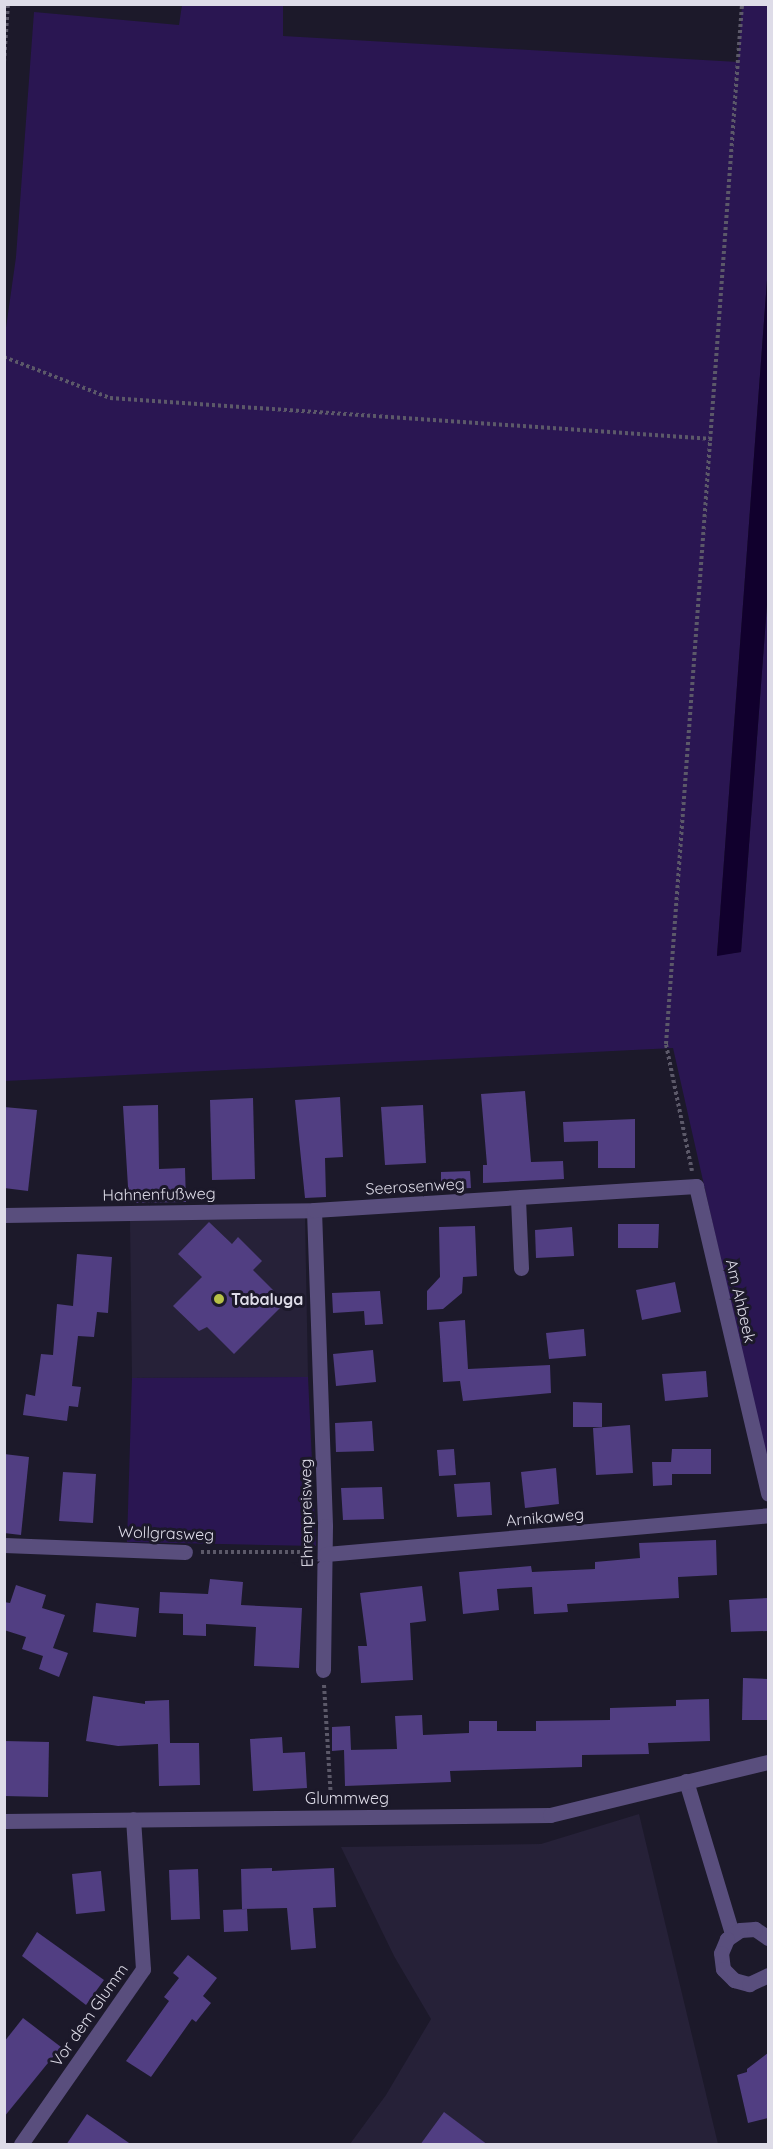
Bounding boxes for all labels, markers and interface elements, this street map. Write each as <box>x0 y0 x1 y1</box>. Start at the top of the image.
street label: Seerosenweg <box>365 1174 465 1198</box>
street label: Hahnenfußweg <box>102 1183 216 1205</box>
street label: Am Ahbeek <box>722 1257 760 1345</box>
place label: Tabaluga <box>231 1289 303 1309</box>
marker: Tabaluga <box>212 1292 226 1306</box>
street label: Ehrenpreisweg <box>295 1458 317 1568</box>
street label: Arnikaweg <box>505 1504 585 1530</box>
street label: Wollgrasweg <box>118 1522 214 1544</box>
street label: Glummweg <box>305 1788 389 1808</box>
street label: Vor dem Glumm <box>46 1960 132 2070</box>

